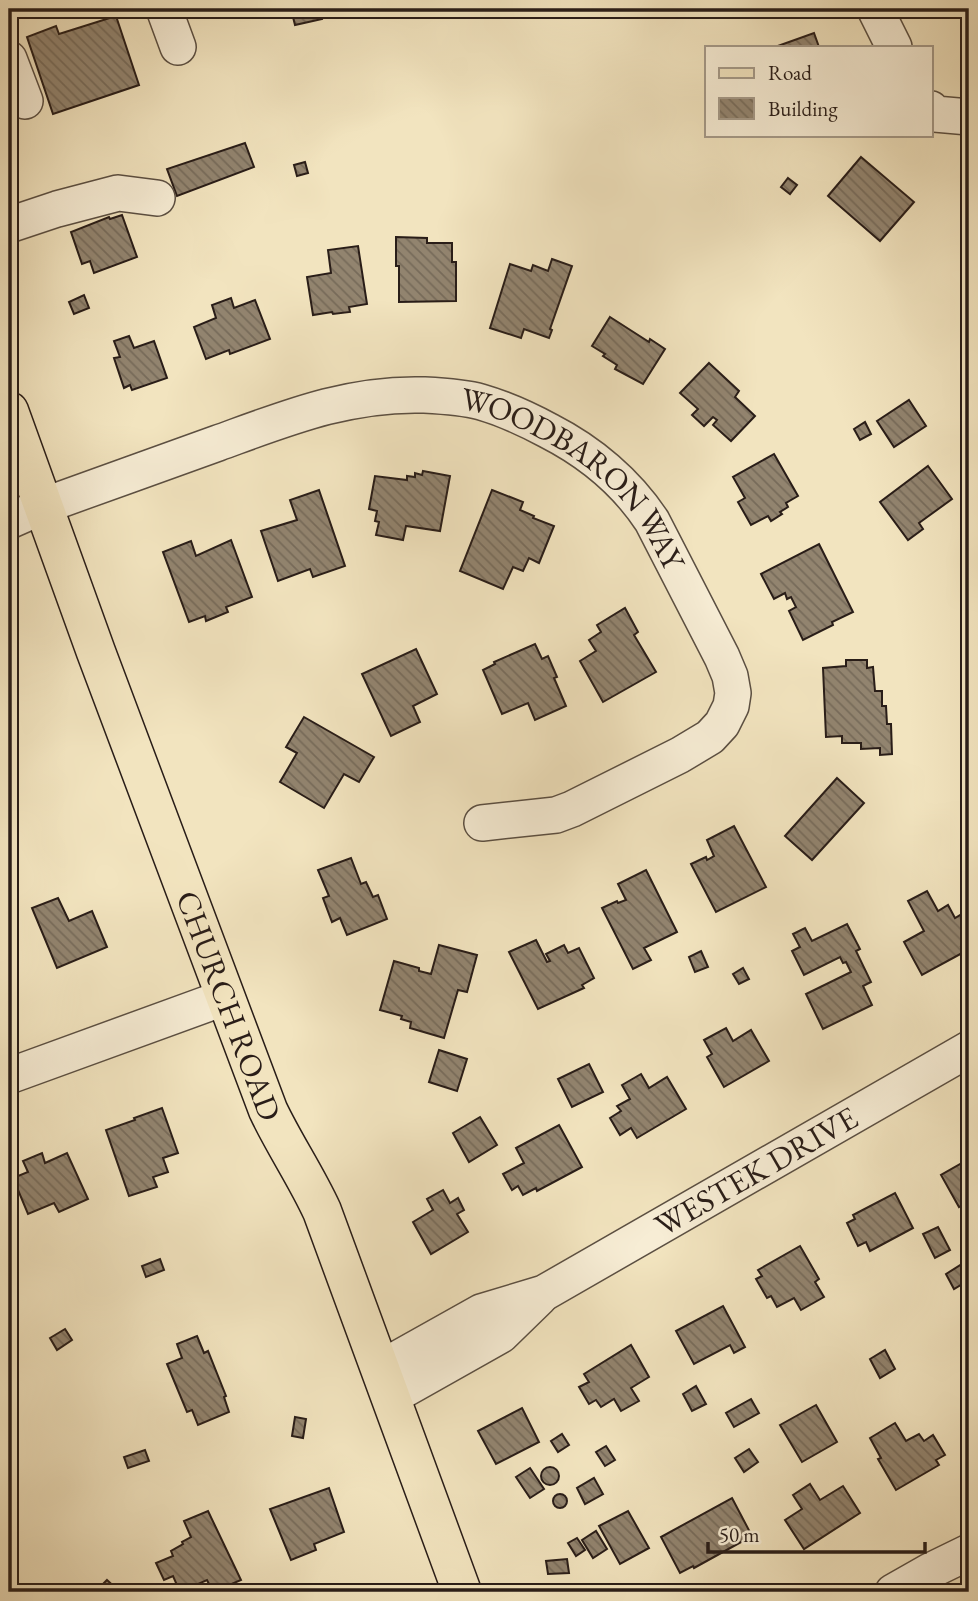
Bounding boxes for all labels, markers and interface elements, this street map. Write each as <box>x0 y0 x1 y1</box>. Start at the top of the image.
legend <box>705 46 932 136</box>
text: Road <box>768 59 812 86</box>
text: Building <box>768 95 838 122</box>
street label: WOODBARON WAY <box>457 377 695 578</box>
street label: CHURCH ROAD <box>166 885 291 1127</box>
street label: WESTEK DRIVE <box>647 1096 865 1246</box>
scale bar <box>708 1510 926 1554</box>
text: 50 m <box>719 1521 760 1548</box>

